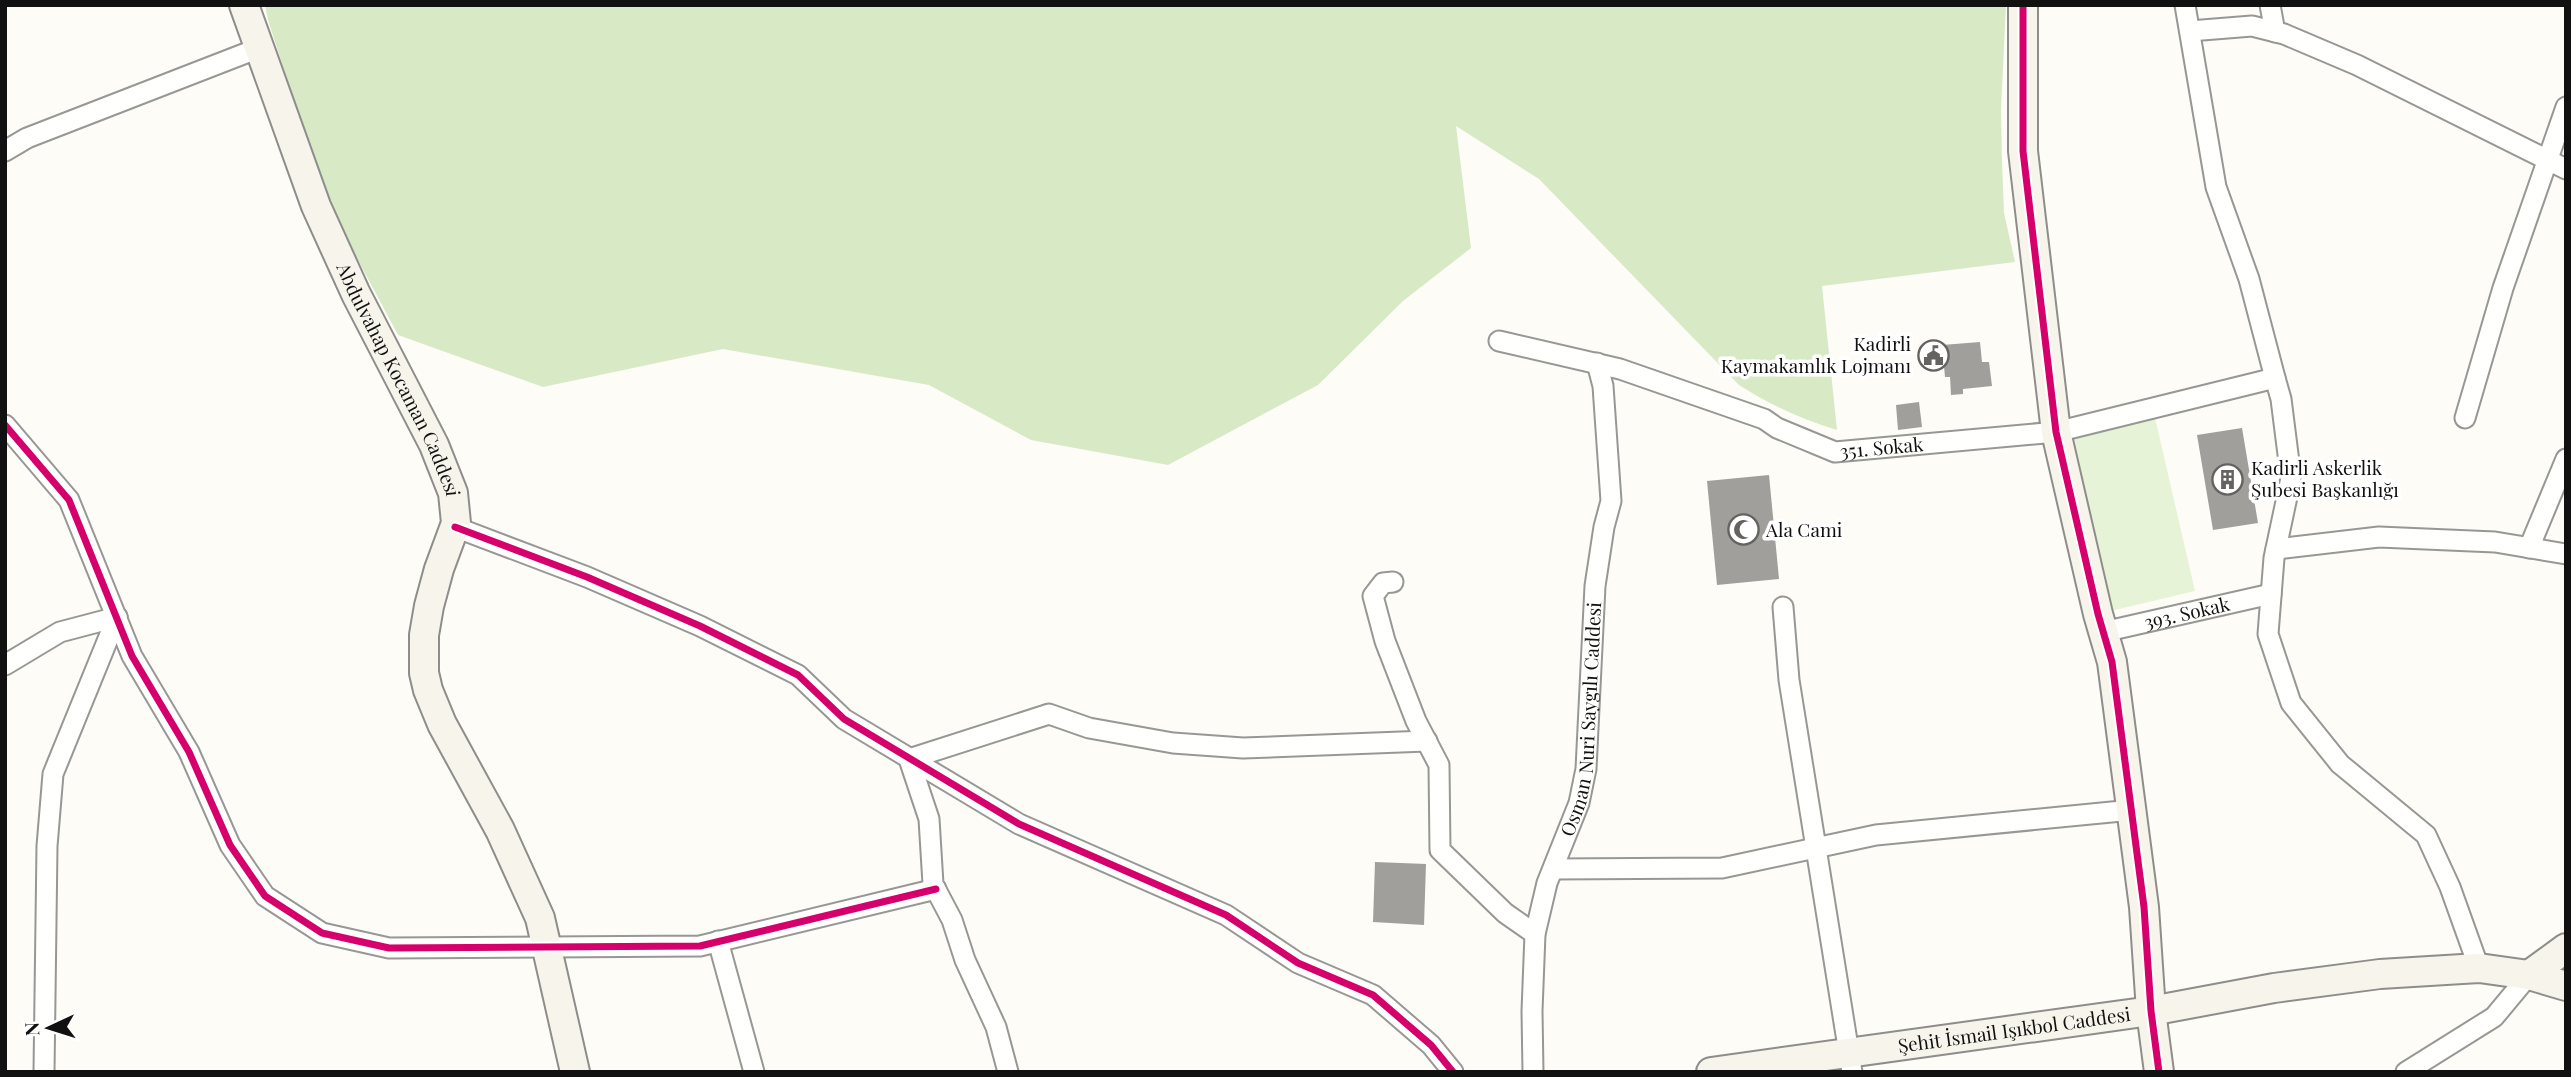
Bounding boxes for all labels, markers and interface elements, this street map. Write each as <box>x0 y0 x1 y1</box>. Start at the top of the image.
street label: Abdulvahap Kocaman Caddesi <box>331 257 467 498</box>
place label: Kadirli Kaymakamlık Lojmanı <box>1721 330 1911 378</box>
public building icon: Kadirli Kaymakamlık Lojmanı <box>1917 338 1951 372</box>
street label: 351. Sokak <box>1839 430 1925 464</box>
place label: Kadirli Askerlik Şubesi Başkanlığı <box>2251 454 2399 502</box>
building icon: Kadirli Askerlik Şubesi Başkanlığı <box>2211 462 2245 496</box>
mosque icon: Ala Cami <box>1726 513 1760 547</box>
place label: Ala Cami <box>1765 516 1843 542</box>
street label: 393. Sokak <box>2141 590 2233 634</box>
street label: Osman Nuri Saygılı Caddesi <box>1553 601 1606 840</box>
north arrow <box>14 993 84 1063</box>
street label: Şehit İsmail Işıkbol Caddesi <box>1896 1000 2132 1058</box>
text: N <box>18 1021 44 1037</box>

